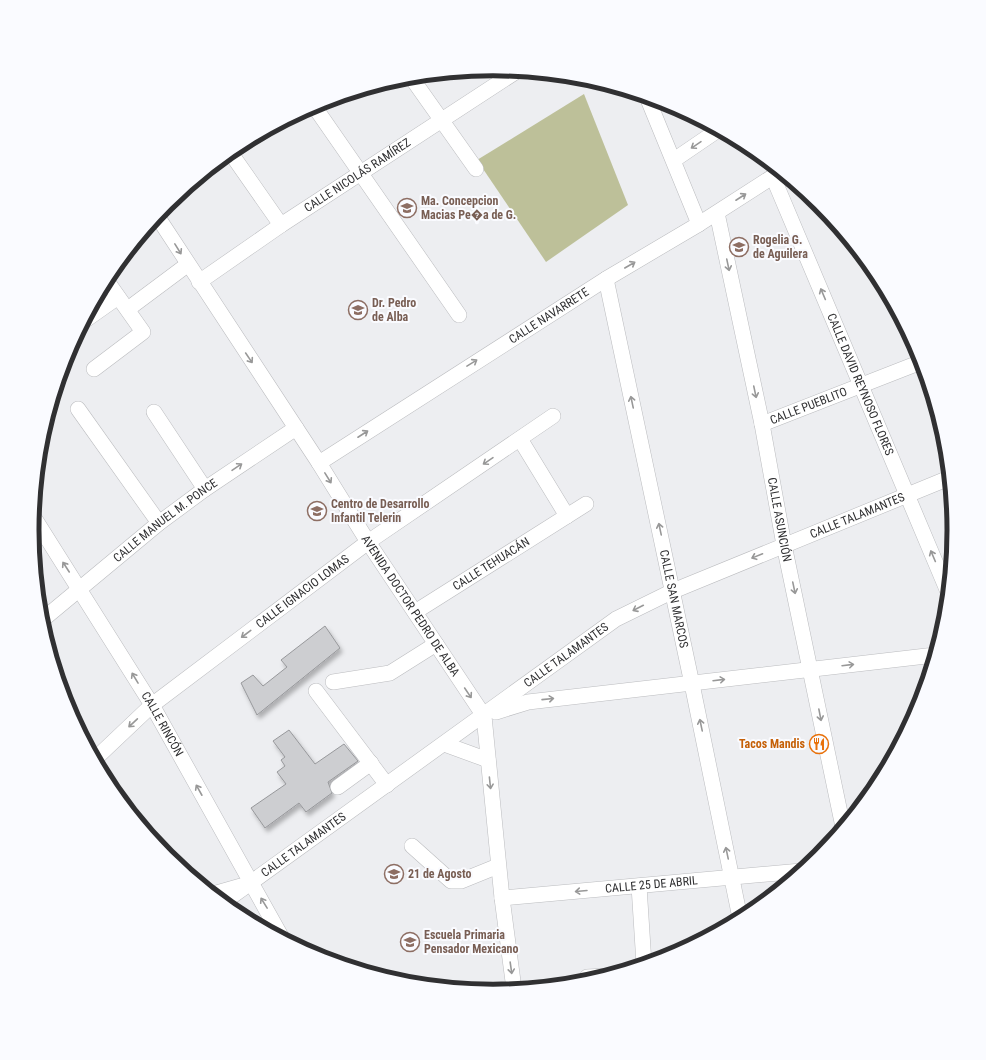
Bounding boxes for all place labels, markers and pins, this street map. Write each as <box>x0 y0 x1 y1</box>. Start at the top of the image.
place label: Ma. Concepcion Macias Pe�a de G. <box>421 194 516 223</box>
school or university icon: Ma. Concepcion Macias Pe�a de G. <box>396 197 418 219</box>
place label: Rogelia G. de Aguilera <box>753 233 808 261</box>
school or university icon: Rogelia G. de Aguilera <box>728 236 750 258</box>
place label: Dr. Pedro de Alba <box>372 296 416 324</box>
school or university icon: Dr. Pedro de Alba <box>347 299 369 321</box>
place label: Centro de Desarrollo Infantil Telerin <box>331 497 429 525</box>
school or university icon: Centro de Desarrollo Infantil Telerin <box>306 500 328 522</box>
restaurant icon: Tacos Mandis <box>808 733 830 755</box>
place label: Tacos Mandis <box>739 737 806 751</box>
school or university icon: 21 de Agosto <box>383 863 405 885</box>
place label: 21 de Agosto <box>408 867 471 881</box>
place label: Escuela Primaria Pensador Mexicano <box>424 928 519 956</box>
school or university icon: Escuela Primaria Pensador Mexicano <box>399 931 421 953</box>

